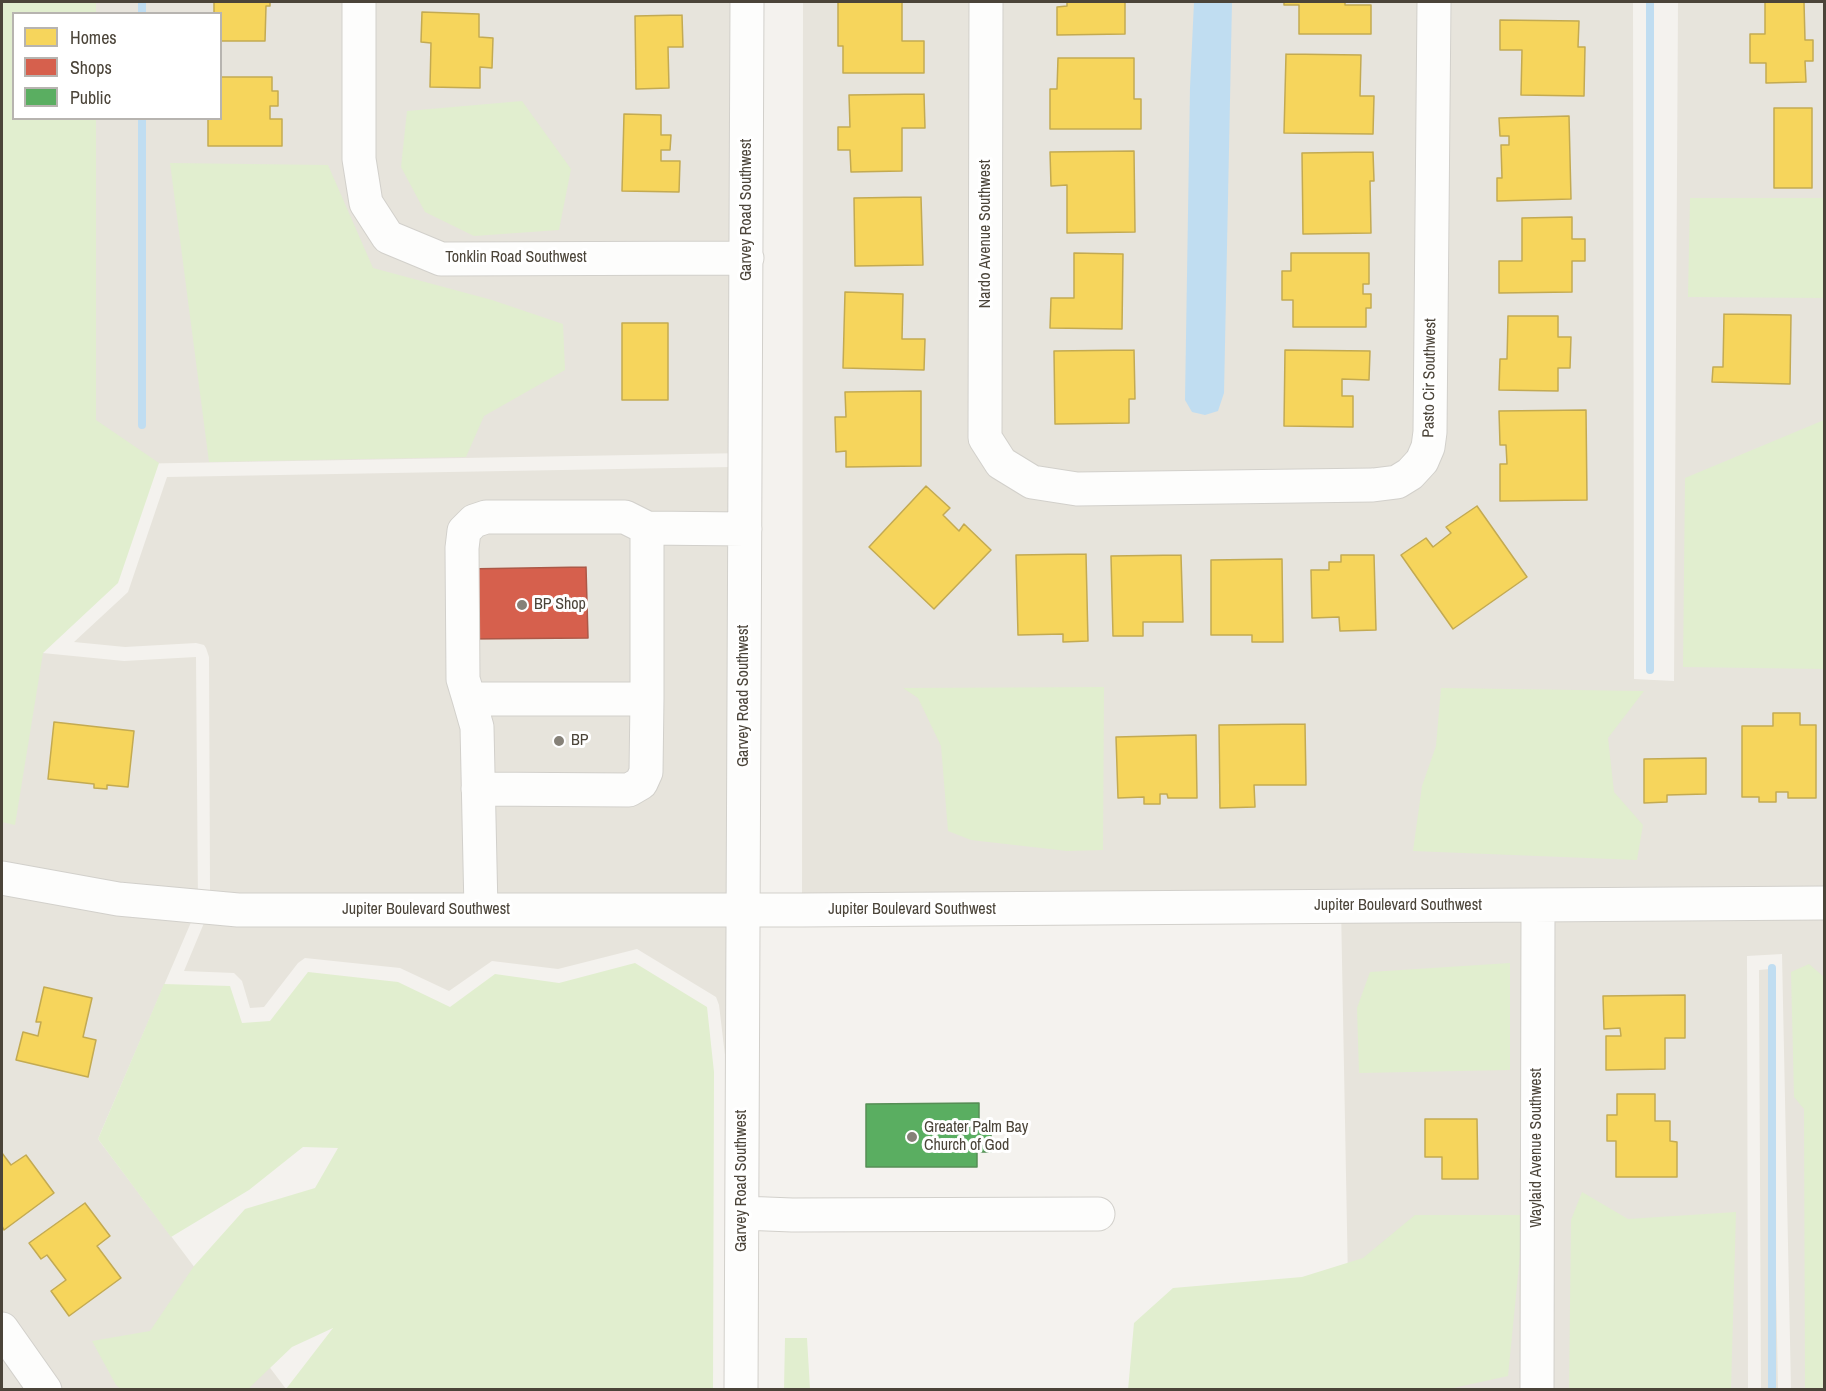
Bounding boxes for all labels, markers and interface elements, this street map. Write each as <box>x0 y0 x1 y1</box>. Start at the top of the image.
legend <box>12 12 222 120</box>
text: Homes <box>70 25 117 50</box>
text: Shops <box>70 55 112 80</box>
text: Public <box>70 85 111 110</box>
street label: Garvey Road Southwest <box>737 139 757 281</box>
street label: Nardo Avenue Southwest <box>976 160 996 308</box>
street label: Tonklin Road Southwest <box>445 248 587 268</box>
street label: Pasto Cir Southwest <box>1419 318 1441 438</box>
place label: BP Shop <box>534 595 586 615</box>
marker: BP Shop <box>515 598 529 612</box>
street label: Garvey Road Southwest <box>734 625 754 767</box>
place label: BP <box>571 731 589 751</box>
marker: BP <box>552 734 566 748</box>
street label: Jupiter Boulevard Southwest <box>1314 896 1482 916</box>
street label: Jupiter Boulevard Southwest <box>342 900 510 920</box>
street label: Jupiter Boulevard Southwest <box>828 900 996 920</box>
street label: Waylaid Avenue Southwest <box>1527 1068 1547 1228</box>
street label: Garvey Road Southwest <box>732 1110 752 1252</box>
place label: Greater Palm Bay Church of God <box>924 1118 1028 1156</box>
marker: Greater Palm Bay Church of God <box>905 1130 919 1144</box>

